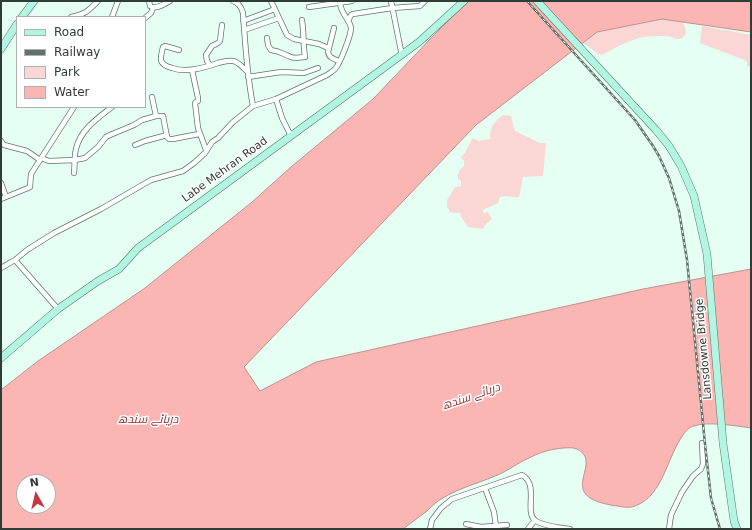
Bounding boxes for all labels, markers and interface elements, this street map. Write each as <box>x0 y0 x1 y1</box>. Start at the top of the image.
legend <box>16 16 146 108</box>
text: Road <box>54 25 84 39</box>
text: Railway <box>54 45 100 59</box>
text: Park <box>54 65 80 79</box>
text: Water <box>54 85 89 99</box>
street label: Labe Mehran Road <box>180 134 270 206</box>
street label: Lansdowne Bridge <box>693 298 715 400</box>
water label: دریائے سندھ <box>440 380 502 414</box>
water label: دریائے سندھ <box>118 413 178 427</box>
north arrow <box>16 474 56 514</box>
text: N <box>29 476 40 490</box>

